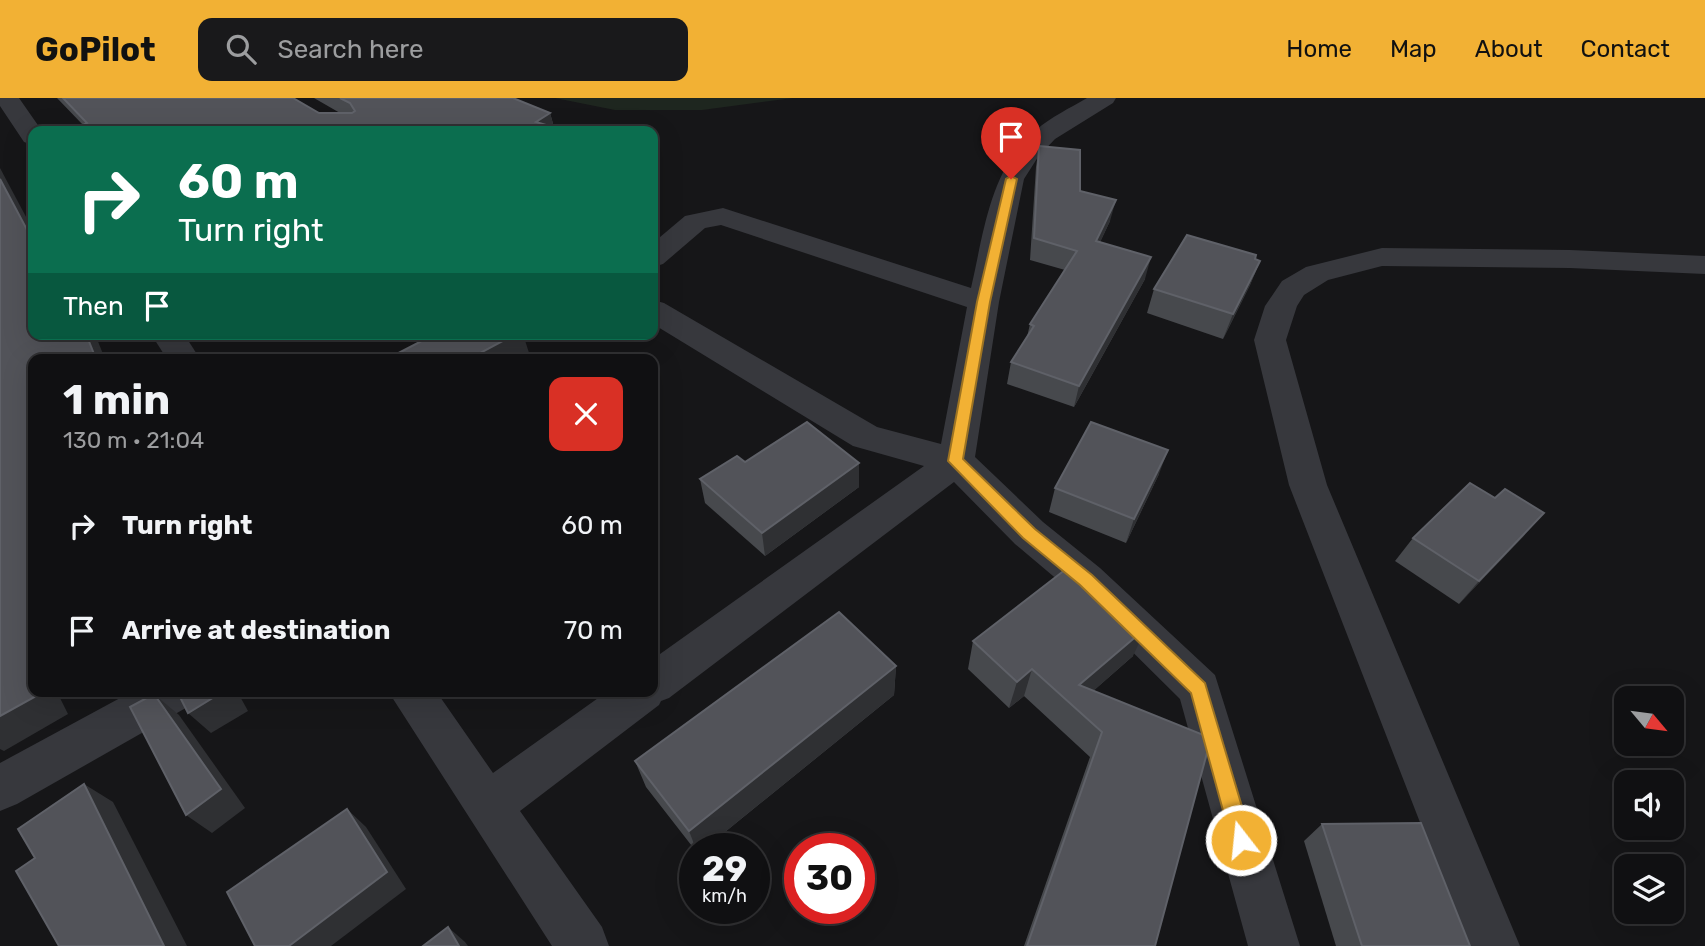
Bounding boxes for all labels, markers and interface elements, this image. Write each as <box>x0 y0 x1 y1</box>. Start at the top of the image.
search box <box>198 18 688 81</box>
text: GoPilot <box>35 30 156 69</box>
icon: search <box>222 30 260 68</box>
text: Search here <box>278 34 423 65</box>
text: Home <box>1286 35 1352 63</box>
text: Map <box>1390 35 1437 63</box>
text: About <box>1475 35 1543 63</box>
text: Contact <box>1581 35 1670 63</box>
pin <box>981 107 1041 179</box>
icon: arrive <box>992 118 1030 156</box>
text: 60 m <box>178 152 299 210</box>
icon: right <box>63 154 154 245</box>
text: Turn right <box>178 211 323 249</box>
icon: arrive <box>138 287 176 325</box>
text: Then <box>63 291 124 322</box>
text: 1 min <box>63 375 170 425</box>
button: close <box>549 377 623 451</box>
text: 130 m · 21:04 <box>63 426 204 454</box>
icon: right <box>63 507 101 545</box>
text: Turn right <box>122 510 252 541</box>
text: 60 m <box>561 510 623 541</box>
icon: arrive <box>63 612 101 650</box>
text: Arrive at destination <box>122 615 390 646</box>
text: 70 m <box>564 615 623 646</box>
north arrow <box>1614 686 1684 756</box>
map controls <box>1614 686 1684 924</box>
button: sound <box>1614 770 1684 840</box>
position arrow <box>1204 803 1278 877</box>
speed limit sign: 30 <box>784 833 875 924</box>
text: 29 <box>702 848 747 890</box>
button: layers <box>1614 854 1684 924</box>
text: km/h <box>702 885 747 907</box>

